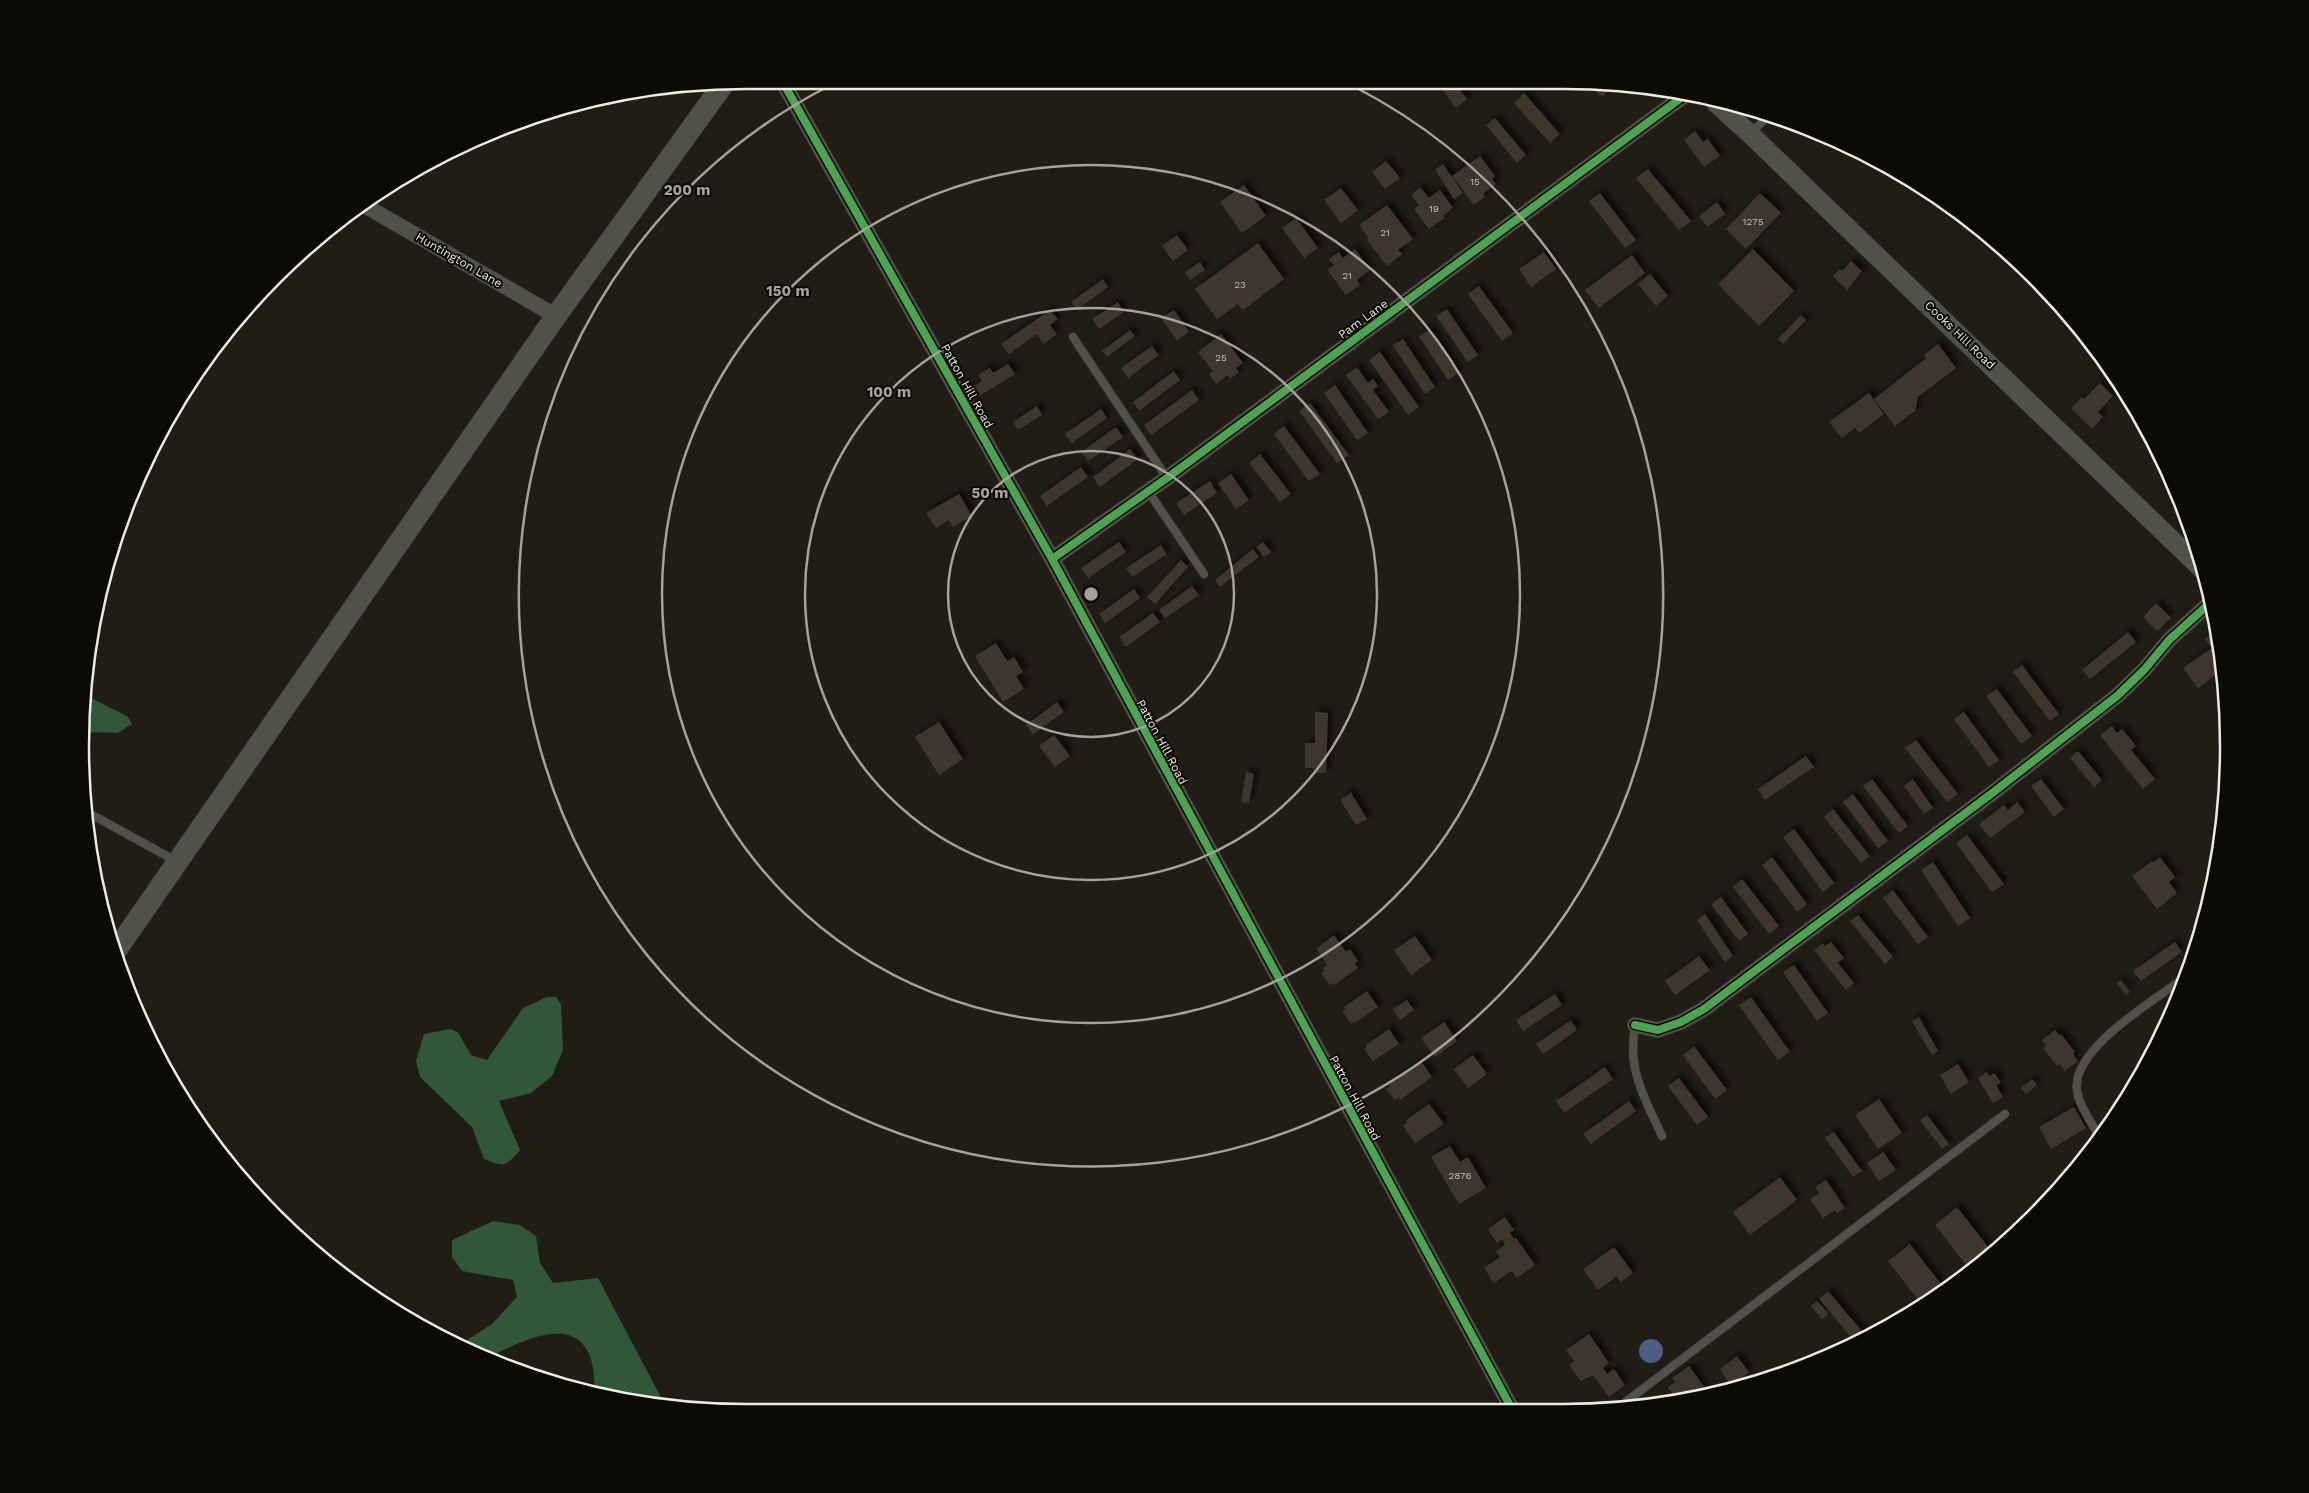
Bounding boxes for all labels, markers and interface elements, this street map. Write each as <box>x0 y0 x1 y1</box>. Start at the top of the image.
house number: 15 <box>1470 176 1480 187</box>
text: 200 m <box>664 181 710 199</box>
house number: 19 <box>1429 203 1439 214</box>
house number: 1275 <box>1743 216 1764 227</box>
house number: 21 <box>1380 227 1390 238</box>
street label: Huntington Lane <box>413 230 505 290</box>
house number: 21 <box>1342 270 1352 281</box>
house number: 23 <box>1234 279 1246 290</box>
text: 150 m <box>766 282 810 300</box>
street label: Pam Lane <box>1335 296 1391 342</box>
street label: Cooks Hill Road <box>1922 298 1998 372</box>
street label: Patton Hill Road <box>938 341 996 431</box>
house number: 25 <box>1215 352 1227 363</box>
text: 100 m <box>867 383 911 401</box>
text: 50 m <box>972 484 1008 502</box>
centre of rings <box>1082 585 1100 603</box>
street label: Patton Hill Road <box>1134 697 1190 787</box>
street label: Patton Hill Road <box>1327 1053 1383 1143</box>
house number: 2876 <box>1448 1170 1472 1181</box>

